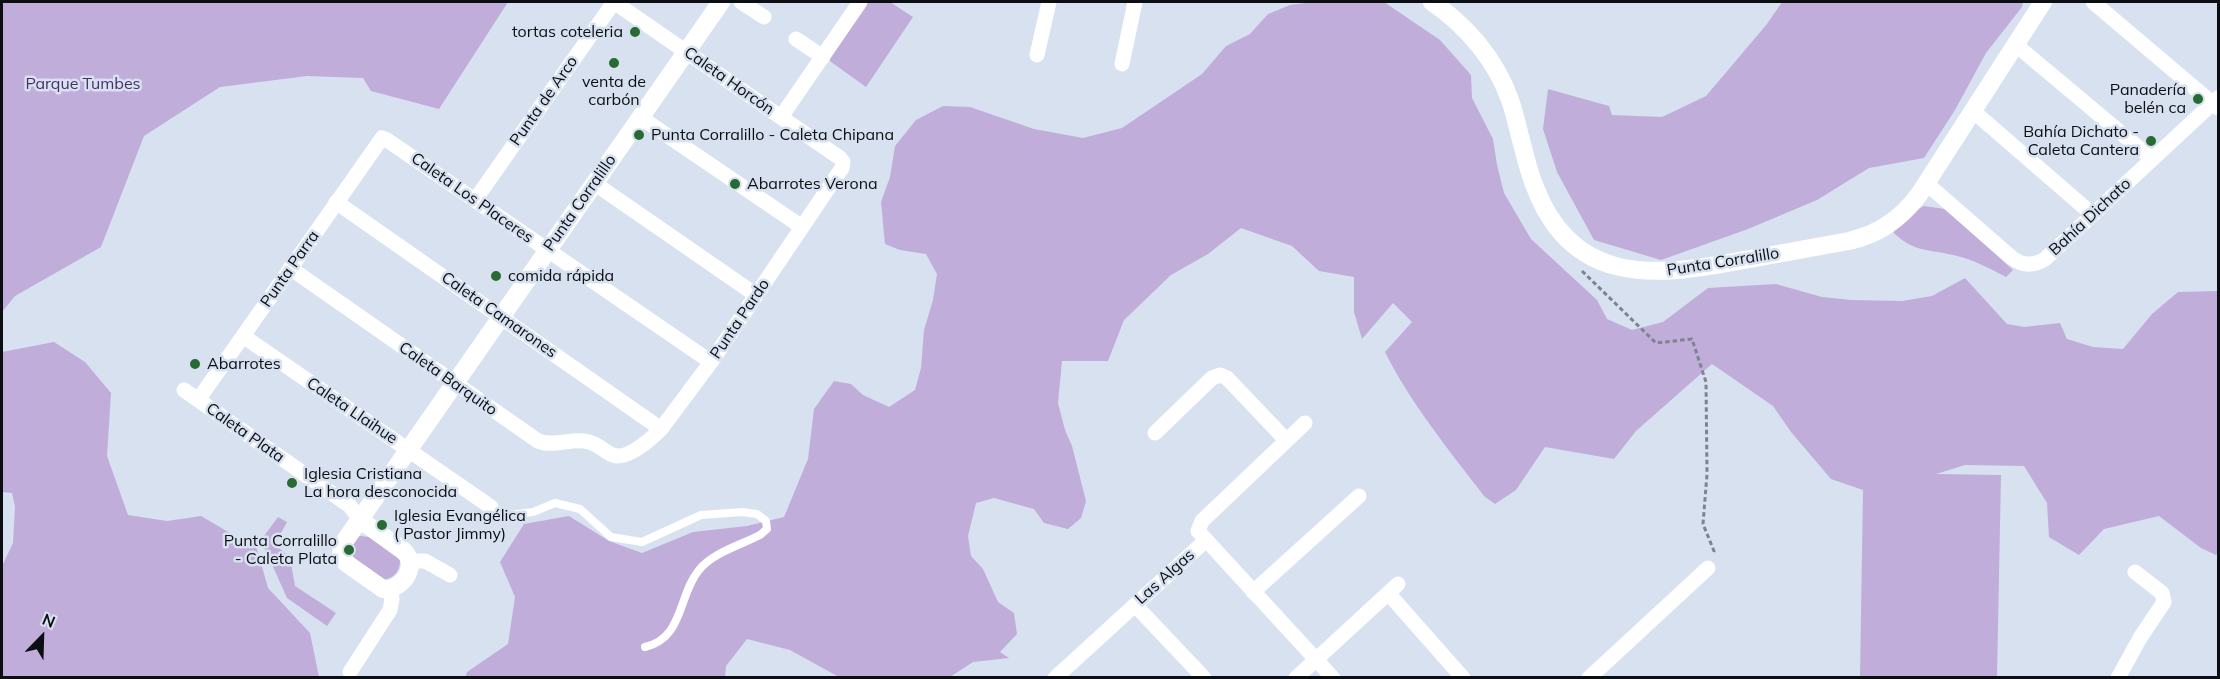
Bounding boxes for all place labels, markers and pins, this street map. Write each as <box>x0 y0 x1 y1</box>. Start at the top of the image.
place label: tortas coteleria <box>512 22 623 42</box>
marker: tortas coteleria <box>628 25 642 39</box>
marker: venta de carbón <box>607 56 621 70</box>
place label: venta de carbón <box>582 72 646 110</box>
place label: Panadería belén ca <box>2110 80 2186 118</box>
marker: Panadería belén ca <box>2191 92 2205 106</box>
place label: Bahía Dichato - Caleta Cantera <box>2023 122 2139 160</box>
place label: Punta Corralillo - Caleta Chipana <box>651 125 894 145</box>
marker: Punta Corralillo - Caleta Chipana <box>632 128 646 142</box>
marker: Bahía Dichato - Caleta Cantera <box>2144 134 2158 148</box>
place label: Abarrotes Verona <box>747 174 878 194</box>
marker: Abarrotes Verona <box>728 177 742 191</box>
place label: comida rápida <box>508 266 614 286</box>
marker: comida rápida <box>489 269 503 283</box>
place label: Abarrotes <box>207 354 281 374</box>
marker: Abarrotes <box>188 357 202 371</box>
place label: Iglesia Cristiana La hora desconocida <box>304 464 457 502</box>
marker: Iglesia Cristiana La hora desconocida <box>285 476 299 490</box>
place label: Iglesia Evangélica ( Pastor Jimmy) <box>394 506 526 544</box>
marker: Iglesia Evangélica ( Pastor Jimmy) <box>375 518 389 532</box>
place label: Punta Corralillo - Caleta Plata <box>224 531 337 569</box>
marker: Punta Corralillo - Caleta Plata <box>342 543 356 557</box>

